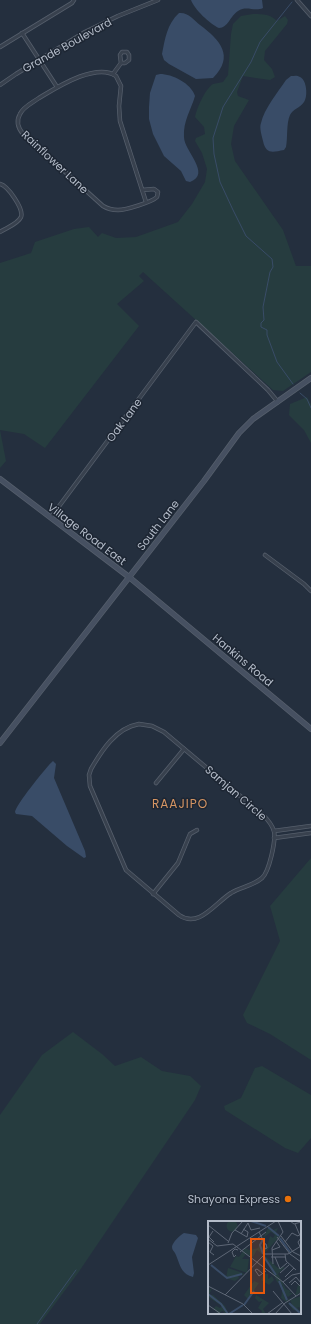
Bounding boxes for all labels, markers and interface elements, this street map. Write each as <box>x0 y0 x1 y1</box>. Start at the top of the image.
street label: Grande Boulevard <box>19 14 115 76</box>
street label: Rainflower Lane <box>18 127 92 197</box>
street label: Oak Lane <box>102 395 146 445</box>
street label: South Lane <box>133 496 183 554</box>
street label: Village Road East <box>44 499 130 569</box>
street label: Hankins Road <box>209 630 277 690</box>
street label: Samjan Circle <box>202 762 270 824</box>
district label: RAAJIPO <box>152 795 208 812</box>
place label: Shayona Express <box>188 1191 280 1207</box>
marker: Shayona Express <box>283 1194 293 1204</box>
inset map <box>208 1221 301 1314</box>

